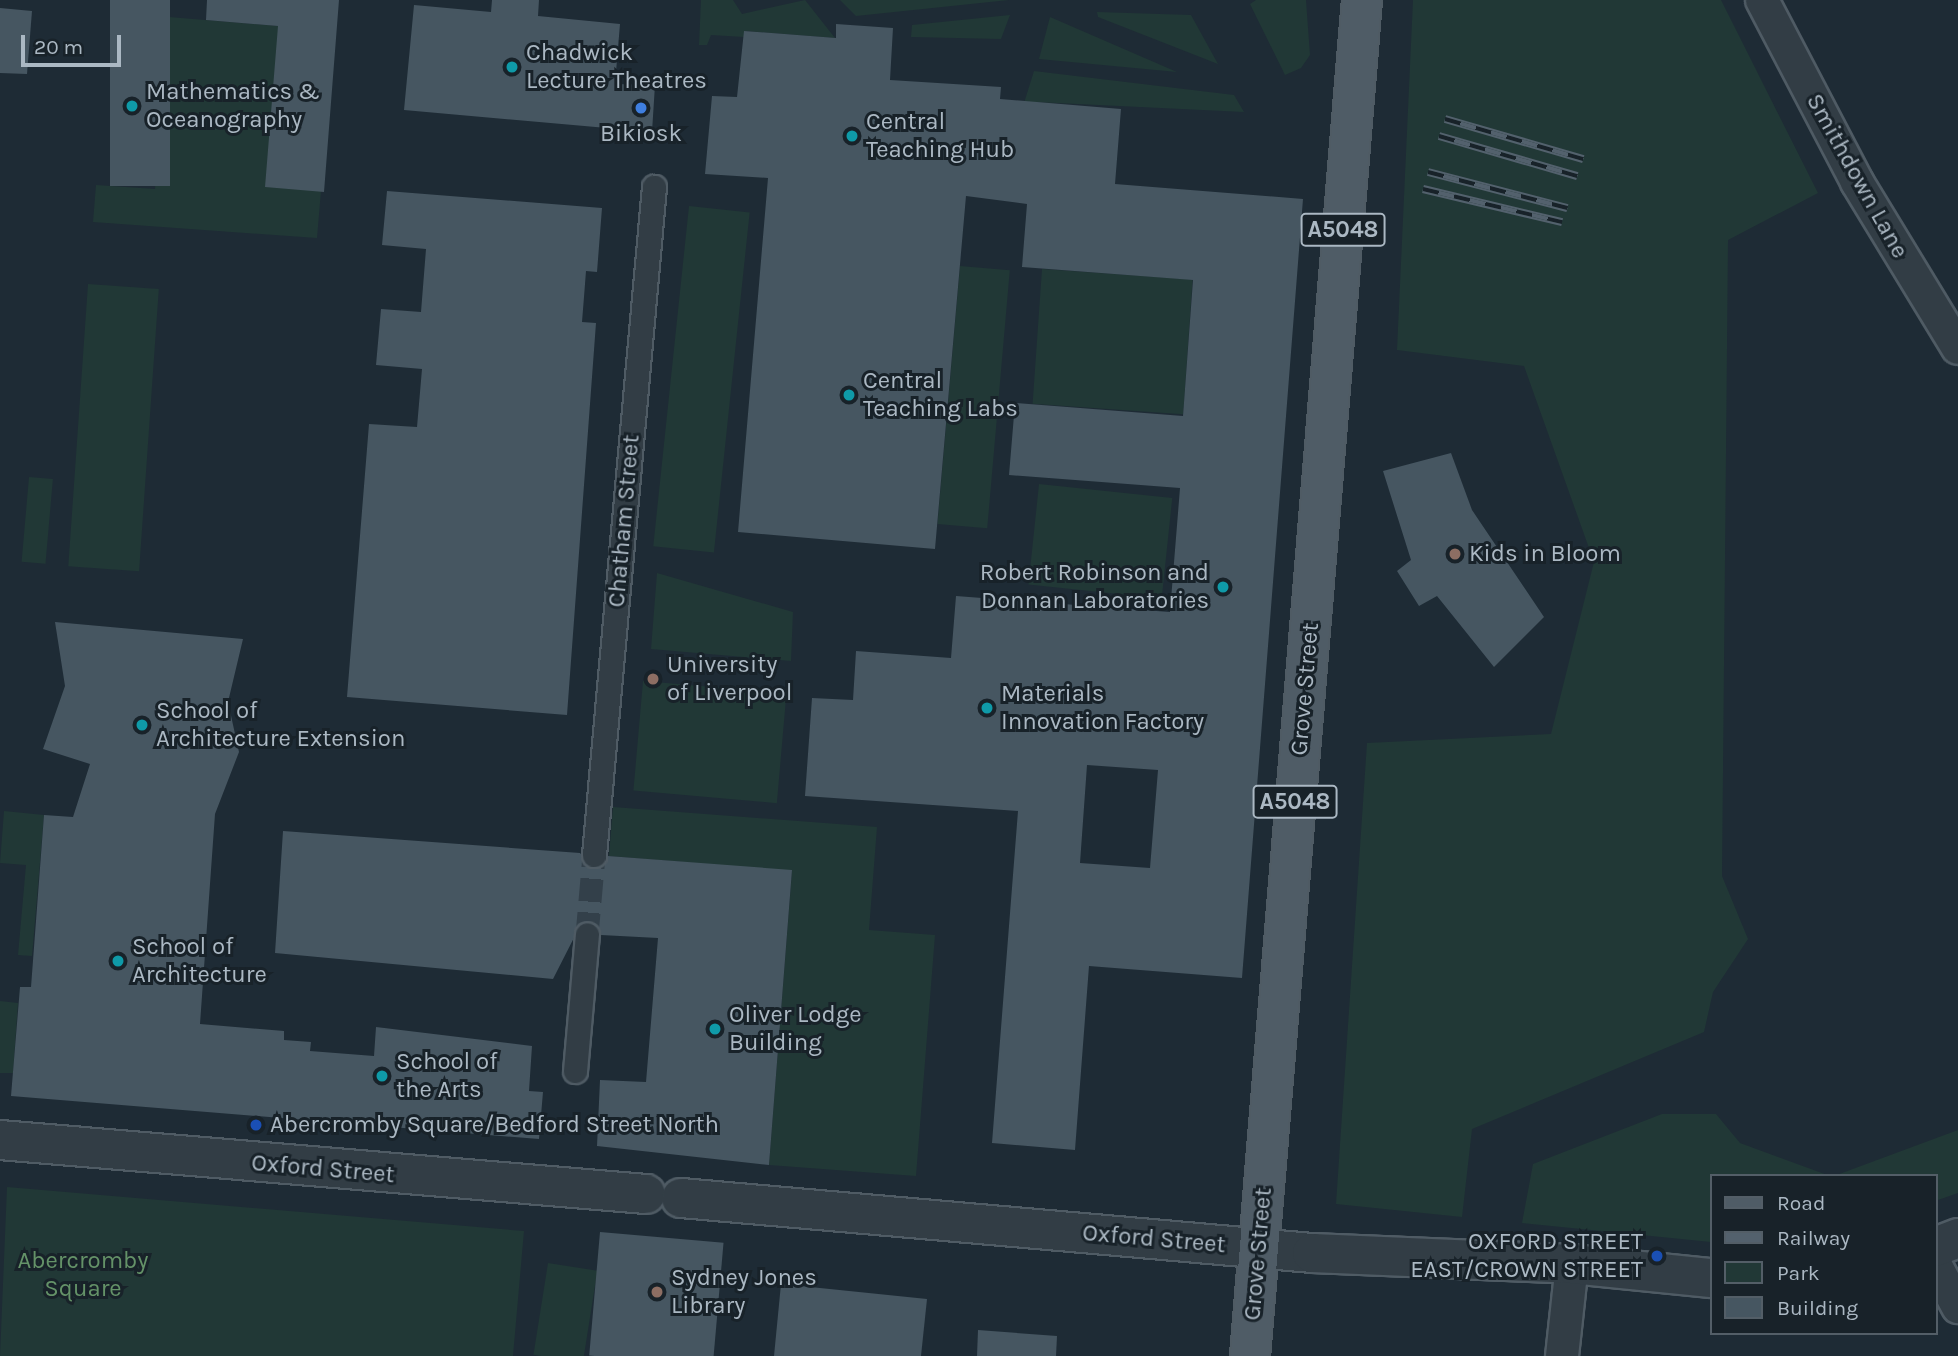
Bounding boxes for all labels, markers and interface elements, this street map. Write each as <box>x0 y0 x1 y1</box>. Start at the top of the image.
scale bar <box>24 21 124 65</box>
text: 20 m <box>34 35 83 59</box>
place label: Chadwick Lecture Theatres <box>526 39 707 95</box>
marker: Chadwick Lecture Theatres <box>504 59 520 75</box>
place label: Mathematics & Oceanography <box>146 78 320 134</box>
street label: Smithdown Lane <box>1800 89 1914 263</box>
marker: Mathematics & Oceanography <box>124 98 140 114</box>
marker: Bikiosk <box>633 100 649 116</box>
place label: Central Teaching Hub <box>866 108 1014 164</box>
place label: Bikiosk <box>600 120 682 148</box>
marker: Central Teaching Hub <box>844 128 860 144</box>
road number: A5048 <box>1299 210 1387 249</box>
place label: Central Teaching Labs <box>863 367 1018 423</box>
marker: Central Teaching Labs <box>841 387 857 403</box>
street label: Chatham Street <box>602 433 646 609</box>
place label: Kids in Bloom <box>1469 540 1621 568</box>
marker: Kids in Bloom <box>1447 546 1463 562</box>
place label: Robert Robinson and Donnan Laboratories <box>980 559 1209 615</box>
marker: Robert Robinson and Donnan Laboratories <box>1215 579 1231 595</box>
street label: Grove Street <box>1285 621 1325 757</box>
place label: University of Liverpool <box>667 651 792 707</box>
marker: University of Liverpool <box>645 671 661 687</box>
place label: Materials Innovation Factory <box>1001 680 1204 736</box>
place label: School of Architecture Extension <box>156 697 405 753</box>
marker: Materials Innovation Factory <box>979 700 995 716</box>
marker: School of Architecture Extension <box>134 717 150 733</box>
road number: A5048 <box>1251 782 1339 822</box>
place label: School of Architecture <box>132 933 267 989</box>
marker: School of Architecture <box>110 953 126 969</box>
place label: Oliver Lodge Building <box>729 1001 862 1057</box>
marker: Oliver Lodge Building <box>707 1021 723 1037</box>
place label: School of the Arts <box>396 1048 497 1104</box>
marker: School of the Arts <box>374 1068 390 1084</box>
place label: Abercromby Square/Bedford Street North <box>270 1111 719 1139</box>
marker: Abercromby Square/Bedford Street North <box>248 1117 264 1133</box>
street label: Oxford Street <box>250 1148 396 1190</box>
legend <box>1710 1174 1937 1335</box>
street label: Grove Street <box>1238 1186 1278 1322</box>
text: Road <box>1777 1191 1825 1215</box>
street label: Oxford Street <box>1081 1218 1227 1260</box>
text: Railway <box>1777 1226 1850 1250</box>
place label: OXFORD STREET EAST/CROWN STREET <box>1410 1228 1643 1284</box>
park label: Abercromby Square <box>17 1247 149 1303</box>
marker: OXFORD STREET EAST/CROWN STREET <box>1649 1248 1665 1264</box>
text: Park <box>1777 1261 1820 1285</box>
place label: Sydney Jones Library <box>671 1264 817 1320</box>
marker: Sydney Jones Library <box>649 1284 665 1300</box>
text: Building <box>1777 1296 1858 1320</box>

